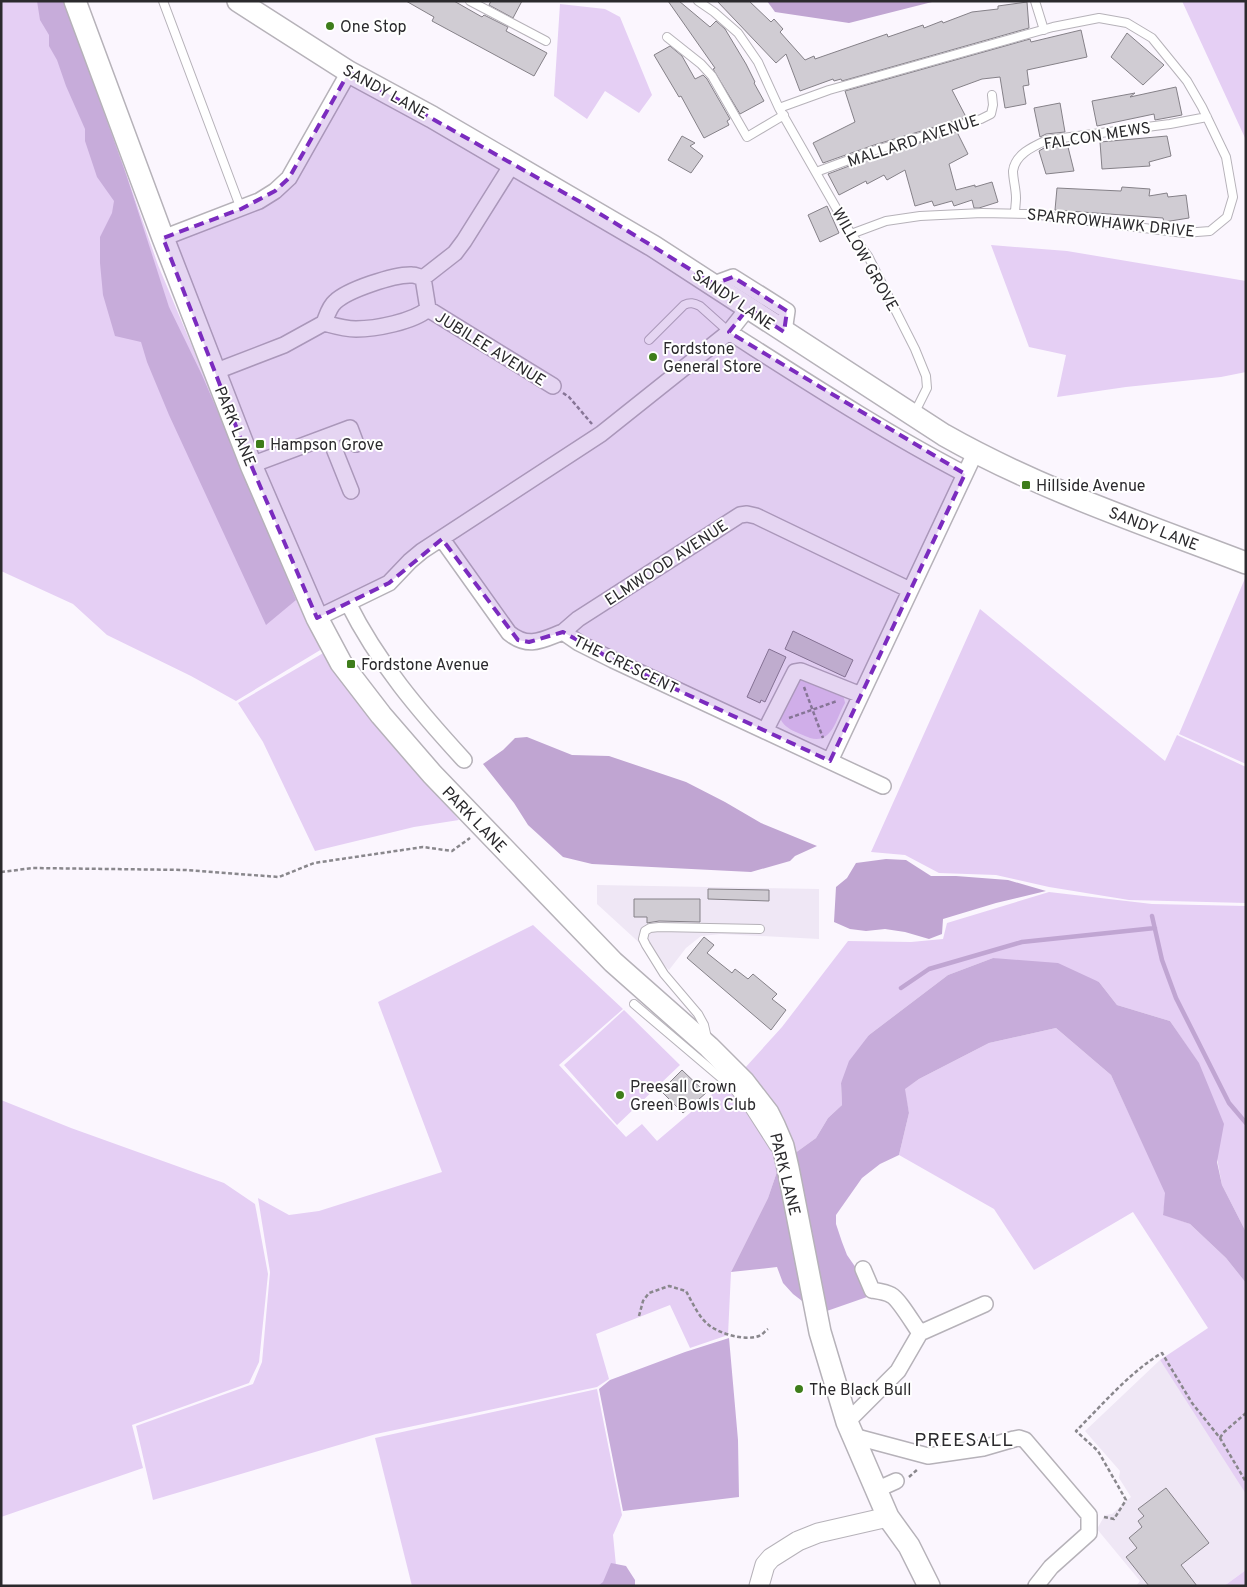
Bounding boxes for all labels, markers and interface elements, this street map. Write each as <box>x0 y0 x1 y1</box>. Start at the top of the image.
place label: One Stop <box>340 18 407 38</box>
marker: One Stop <box>324 20 336 32</box>
street label: SANDY LANE <box>339 61 431 125</box>
street label: MALLARD AVENUE <box>845 111 982 173</box>
street label: FALCON MEWS <box>1043 119 1152 155</box>
street label: WILLOW GROVE <box>827 205 902 315</box>
street label: SPARROWHAWK DRIVE <box>1026 205 1196 243</box>
street label: SANDY LANE <box>688 266 778 336</box>
street label: JUBILEE AVENUE <box>431 308 549 392</box>
place label: Fordstone General Store <box>663 340 762 378</box>
marker: Fordstone General Store <box>647 351 659 363</box>
street label: PARK LANE <box>209 384 259 470</box>
place label: Hampson Grove <box>270 436 383 456</box>
marker: Hampson Grove <box>254 438 266 450</box>
place label: Hillside Avenue <box>1036 477 1145 497</box>
marker: Hillside Avenue <box>1020 479 1032 491</box>
street label: SANDY LANE <box>1105 504 1201 556</box>
street label: ELMWOOD AVENUE <box>602 516 732 611</box>
street label: THE CRESCENT <box>570 632 681 700</box>
place label: Fordstone Avenue <box>361 656 489 676</box>
marker: Fordstone Avenue <box>345 658 357 670</box>
street label: PARK LANE <box>437 783 510 858</box>
place label: Preesall Crown Green Bowls Club <box>630 1078 756 1116</box>
marker: Preesall Crown Green Bowls Club <box>614 1089 626 1101</box>
street label: PARK LANE <box>764 1131 804 1218</box>
place label: The Black Bull <box>809 1381 911 1401</box>
marker: The Black Bull <box>793 1383 805 1395</box>
district label: PREESALL <box>914 1429 1014 1453</box>

